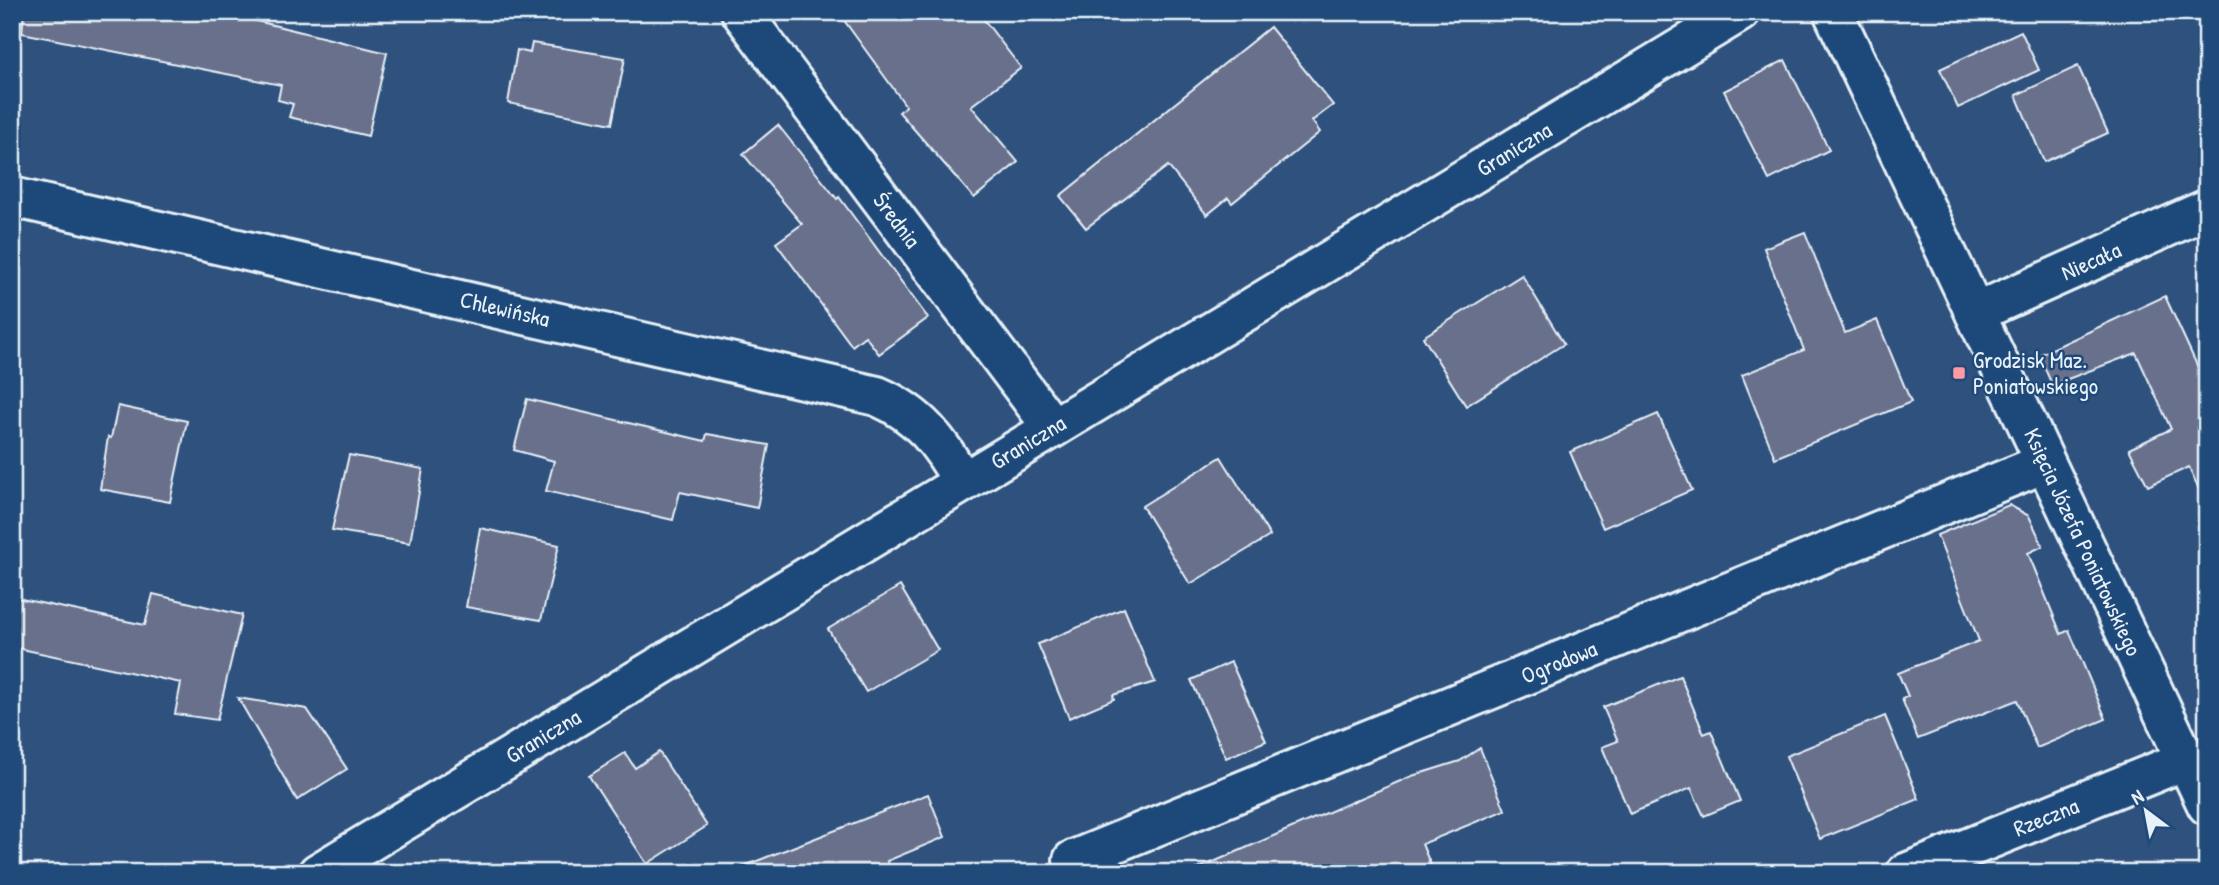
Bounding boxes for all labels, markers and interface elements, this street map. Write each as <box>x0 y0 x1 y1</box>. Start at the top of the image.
street label: Graniczna <box>1470 114 1557 183</box>
street label: Średnia <box>866 186 928 254</box>
street label: Niecała <box>2056 234 2126 287</box>
street label: Chlewińska <box>457 283 553 334</box>
place label: Grodzisk Maz. Poniatowskiego <box>1973 344 2098 401</box>
marker: Grodzisk Maz. Poniatowskiego <box>1951 365 1967 381</box>
street label: Graniczna <box>984 407 1071 476</box>
street label: Księcia Józefa Poniatowskiego <box>2017 423 2150 661</box>
street label: Ogrodowa <box>1516 632 1601 691</box>
street label: Graniczna <box>499 701 586 770</box>
north arrow <box>2110 776 2180 846</box>
text: N <box>2126 783 2148 810</box>
street label: Rzeczna <box>2009 789 2083 844</box>

